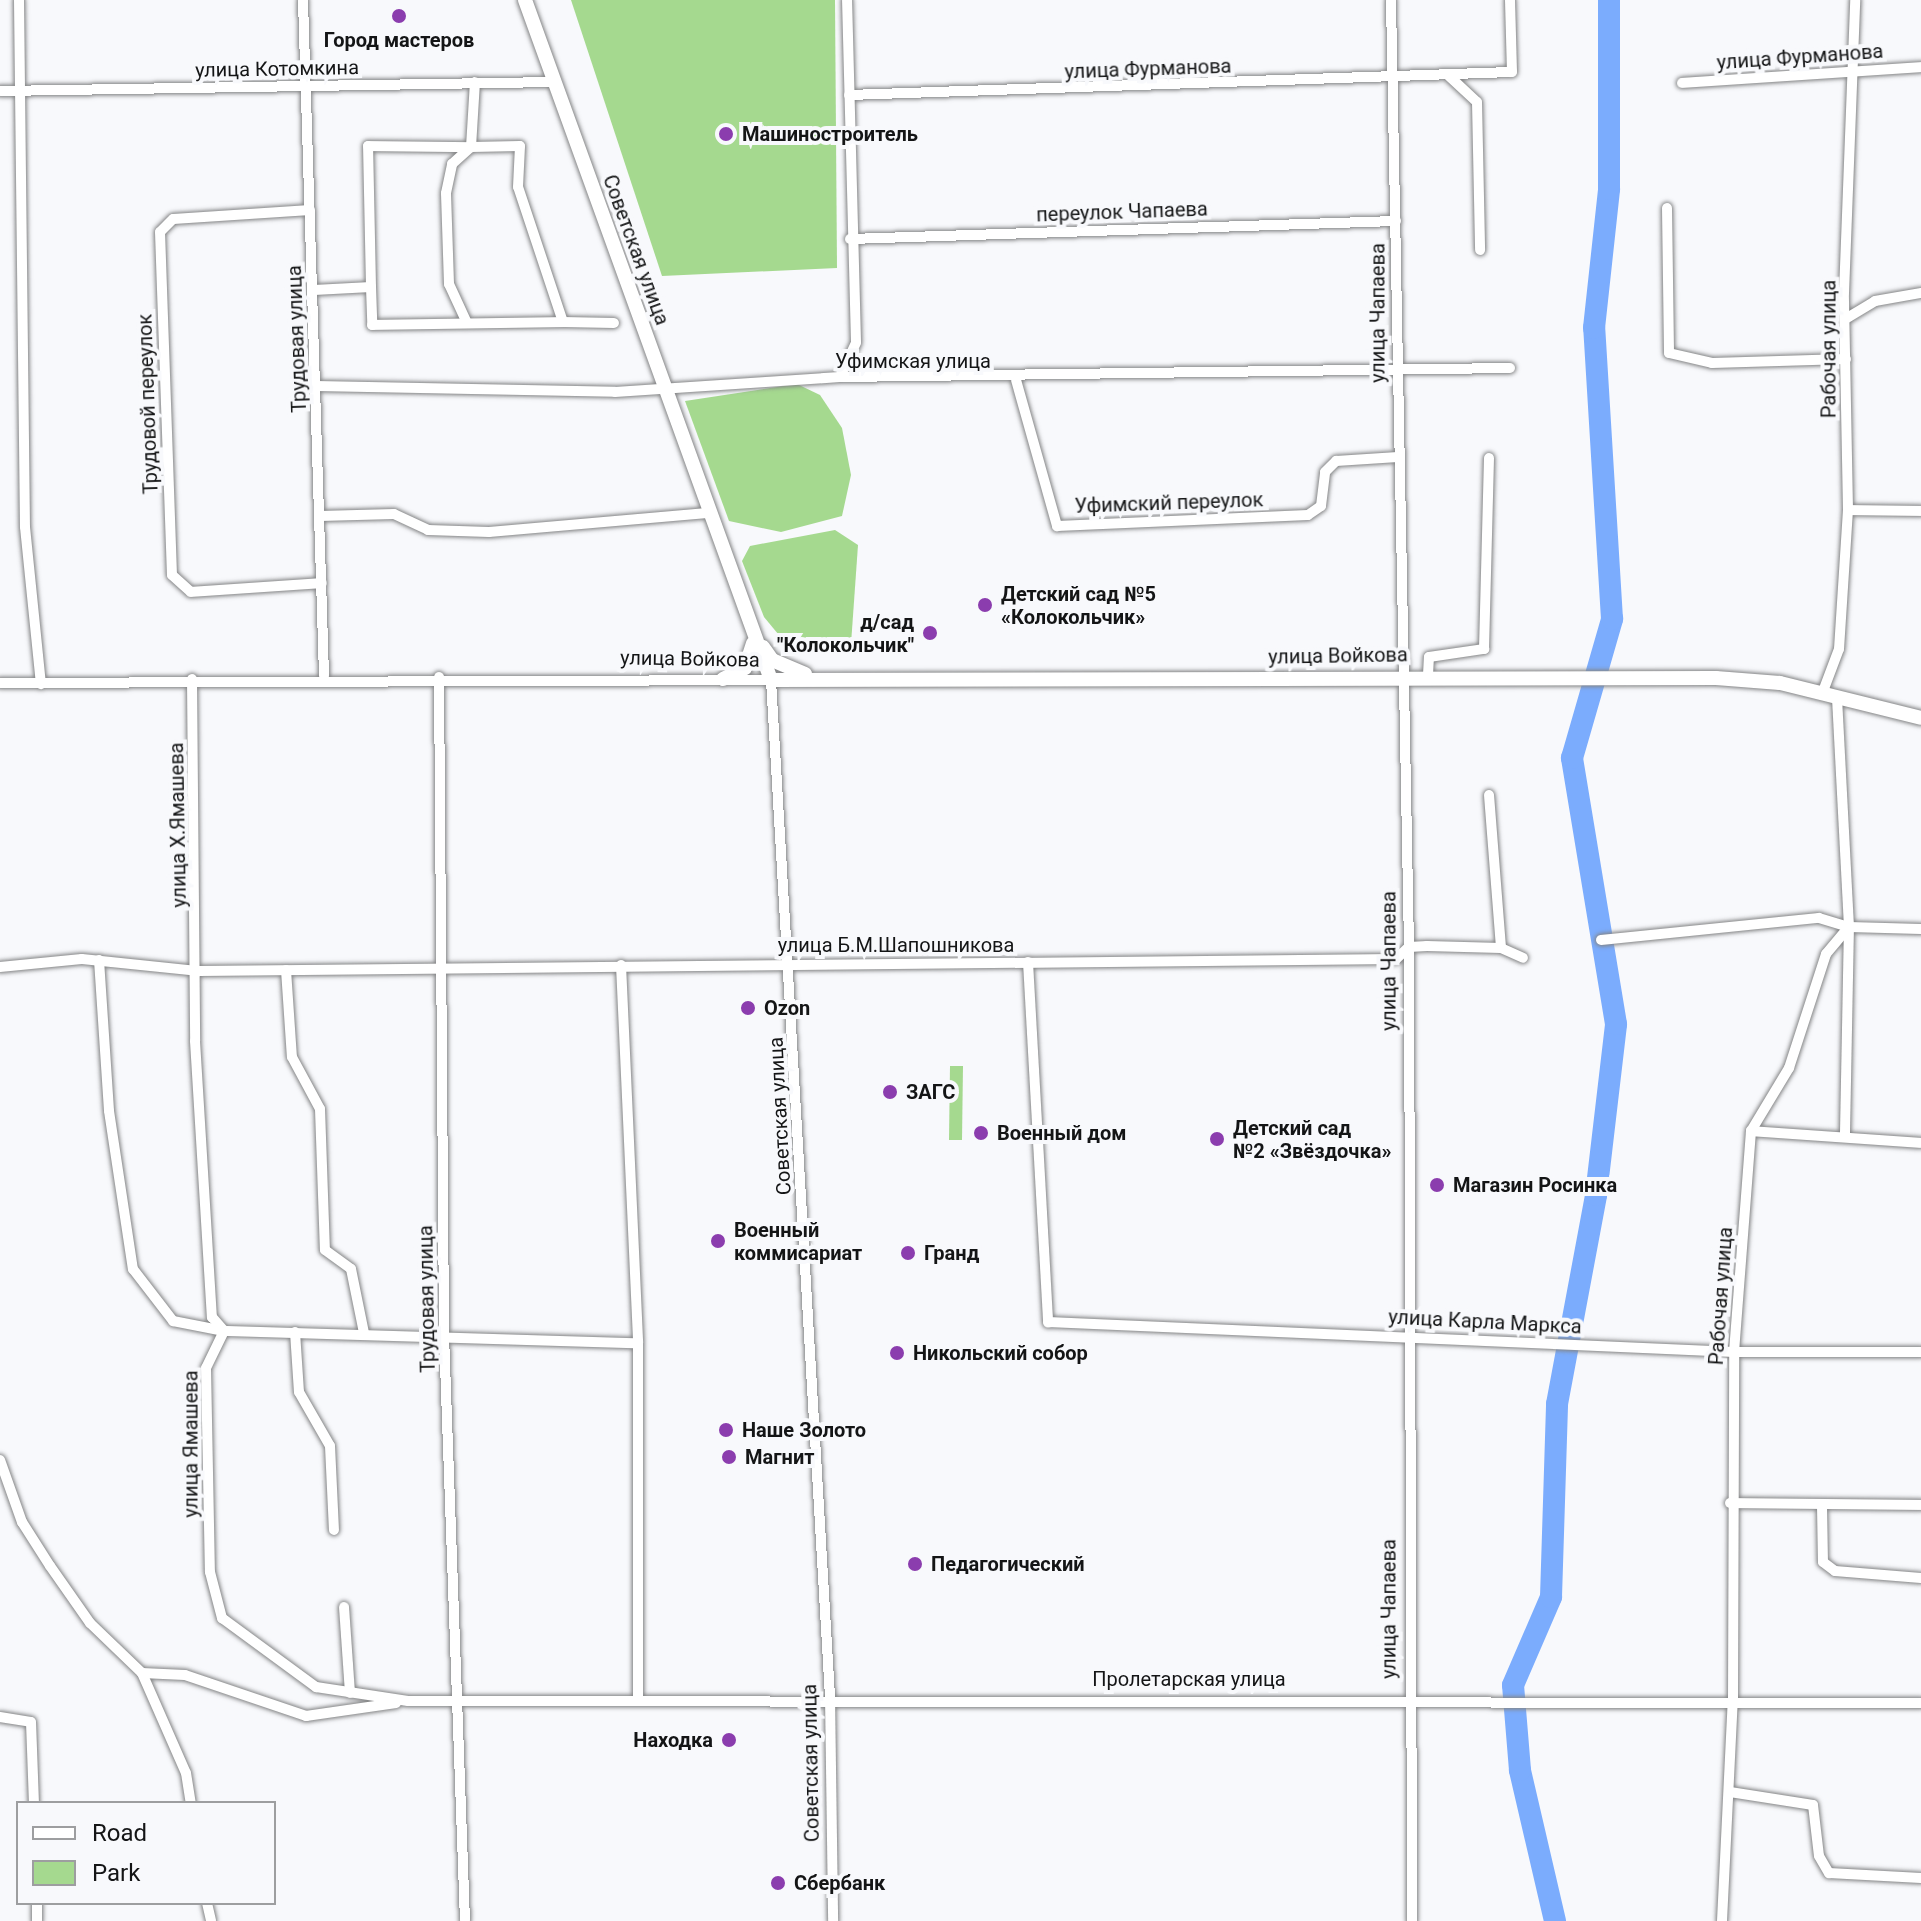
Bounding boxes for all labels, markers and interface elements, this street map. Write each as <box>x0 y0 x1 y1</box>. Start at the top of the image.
marker: Город мастеров <box>390 7 408 25</box>
place label: Город мастеров <box>324 28 474 52</box>
street label: улица Фурманова <box>1716 39 1884 75</box>
street label: улица Фурманова <box>1064 54 1232 84</box>
street label: улица Котомкина <box>195 56 359 82</box>
place label: Машиностроитель <box>742 122 918 146</box>
marker: Машиностроитель <box>717 125 735 143</box>
street label: Советская улица <box>598 172 674 328</box>
street label: переулок Чапаева <box>1036 197 1208 227</box>
street label: улица Чапаева <box>1366 243 1390 383</box>
street label: Трудовая улица <box>282 265 312 413</box>
street label: Рабочая улица <box>1817 280 1841 418</box>
street label: Трудовой переулок <box>133 313 163 495</box>
street label: Уфимская улица <box>835 349 991 373</box>
street label: Уфимский переулок <box>1074 488 1264 518</box>
place label: Детский сад №5 «Колокольчик» <box>1001 582 1156 629</box>
marker: Детский сад №5 «Колокольчик» <box>976 596 994 614</box>
place label: д/сад "Колокольчик" <box>777 610 914 657</box>
marker: д/сад "Колокольчик" <box>921 624 939 642</box>
street label: улица Войкова <box>1268 643 1408 669</box>
street label: улица Войкова <box>620 646 760 672</box>
street label: улица Х.Ямашева <box>165 742 191 908</box>
street label: улица Чапаева <box>1377 891 1401 1031</box>
street label: улица Б.М.Шапошникова <box>778 933 1014 957</box>
place label: Ozon <box>764 996 810 1020</box>
marker: Ozon <box>739 999 757 1017</box>
street label: Советская улица <box>764 1036 796 1196</box>
place label: ЗАГС <box>906 1080 955 1104</box>
marker: ЗАГС <box>881 1083 899 1101</box>
place label: Детский сад №2 «Звёздочка» <box>1233 1116 1391 1163</box>
place label: Военный дом <box>997 1121 1126 1145</box>
marker: Военный дом <box>972 1124 990 1142</box>
marker: Детский сад №2 «Звёздочка» <box>1208 1130 1226 1148</box>
place label: Магазин Росинка <box>1453 1173 1617 1197</box>
marker: Магазин Росинка <box>1428 1176 1446 1194</box>
place label: Военный коммисариат <box>734 1218 862 1265</box>
street label: Трудовая улица <box>414 1225 440 1373</box>
street label: Рабочая улица <box>1704 1226 1738 1366</box>
marker: Военный коммисариат <box>709 1232 727 1250</box>
place label: Гранд <box>924 1241 979 1265</box>
marker: Гранд <box>899 1244 917 1262</box>
street label: улица Карла Маркса <box>1388 1305 1582 1339</box>
place label: Никольский собор <box>913 1341 1088 1365</box>
marker: Никольский собор <box>888 1344 906 1362</box>
street label: улица Ямашева <box>179 1370 203 1518</box>
place label: Наше Золото <box>742 1418 866 1442</box>
marker: Наше Золото <box>717 1421 735 1439</box>
place label: Магнит <box>745 1445 814 1469</box>
marker: Магнит <box>720 1448 738 1466</box>
street label: улица Чапаева <box>1377 1539 1401 1679</box>
place label: Педагогический <box>931 1552 1085 1576</box>
marker: Педагогический <box>906 1555 924 1573</box>
street label: Пролетарская улица <box>1092 1667 1286 1691</box>
street label: Советская улица <box>798 1684 824 1842</box>
place label: Находка <box>633 1728 713 1752</box>
marker: Находка <box>720 1731 738 1749</box>
legend <box>16 1801 276 1905</box>
text: Road <box>92 1819 147 1847</box>
text: Park <box>92 1859 140 1887</box>
place label: Сбербанк <box>794 1871 885 1895</box>
marker: Сбербанк <box>769 1874 787 1892</box>

